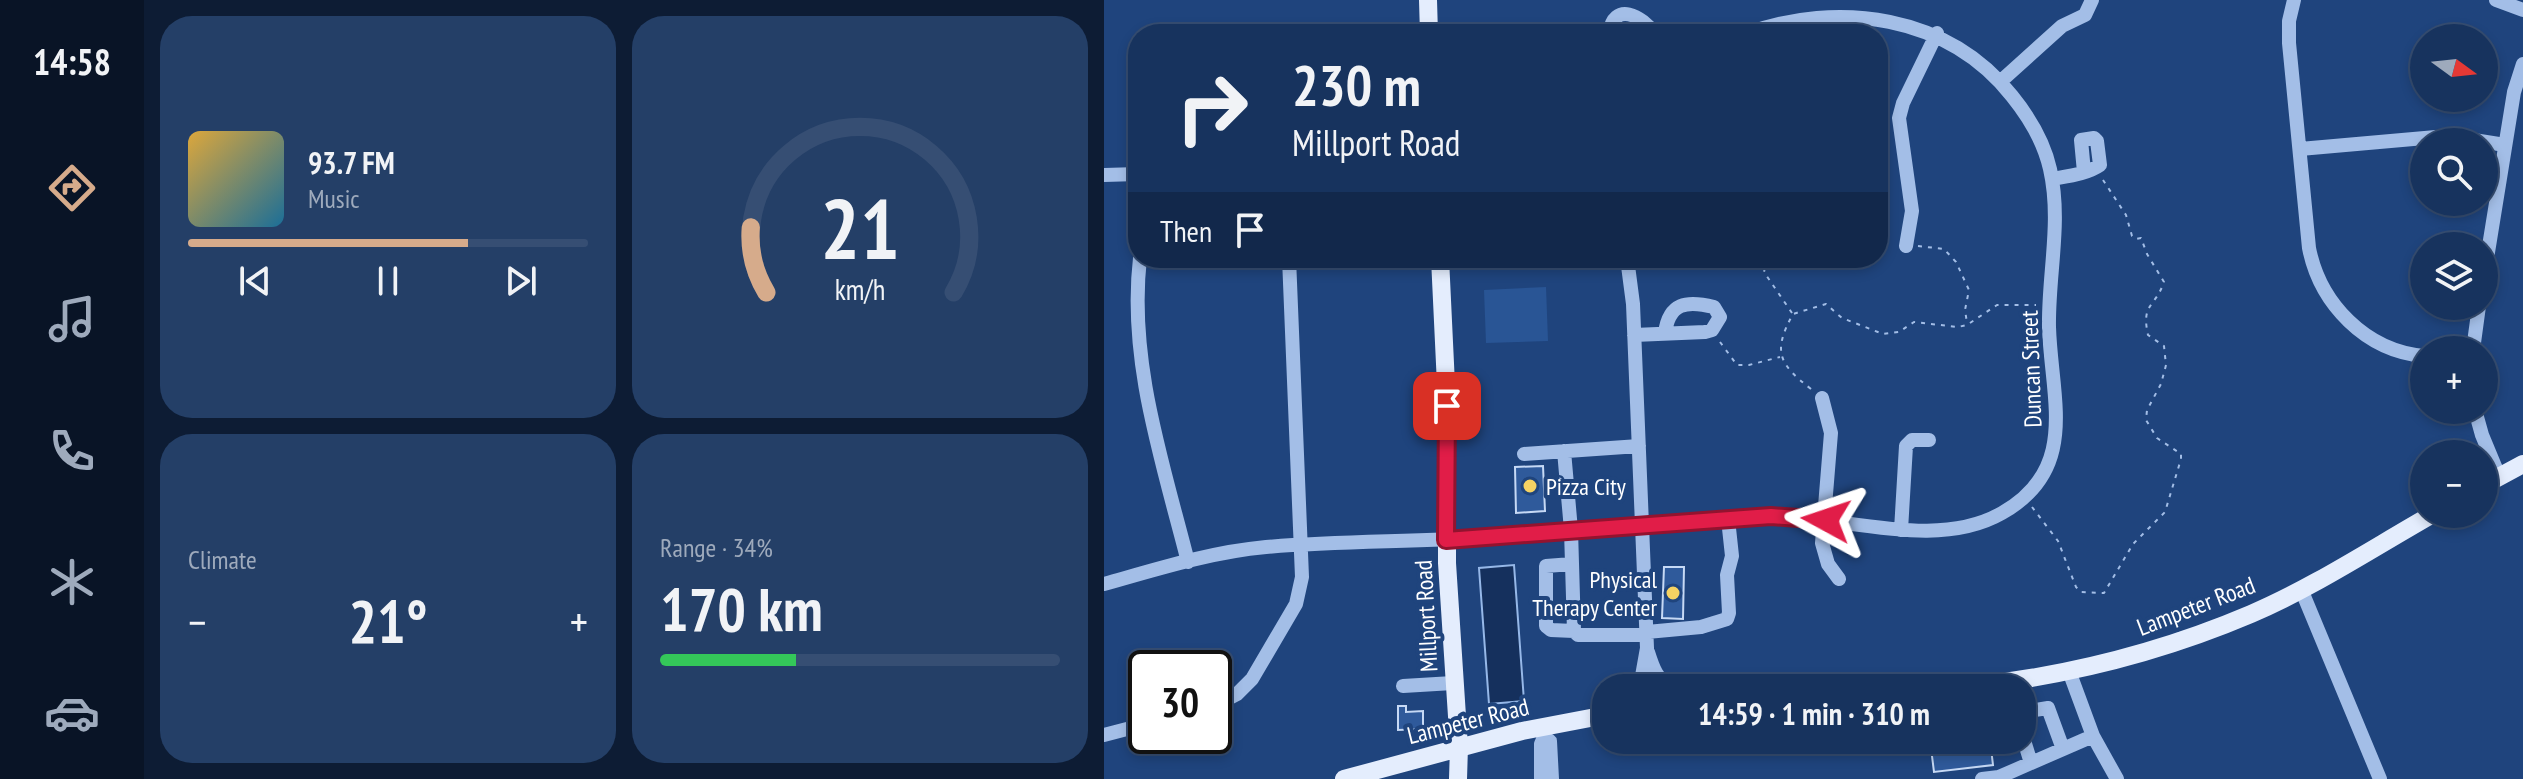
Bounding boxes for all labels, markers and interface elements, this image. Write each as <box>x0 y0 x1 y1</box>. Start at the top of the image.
north arrow <box>2410 24 2498 112</box>
map controls <box>2410 24 2498 528</box>
text: 14:58 <box>33 38 111 85</box>
text: 230 m <box>1292 49 1421 121</box>
icon: right <box>1160 56 1264 160</box>
text: Millport Road <box>1292 119 1460 166</box>
button: search <box>2410 128 2498 216</box>
text: 93.7 FM <box>308 143 395 182</box>
icon: directions <box>44 160 100 216</box>
text: 21 <box>820 174 900 282</box>
text: Music <box>308 182 360 215</box>
icon: arrive <box>1228 208 1272 252</box>
text: Then <box>1160 211 1212 250</box>
button: layers <box>2410 232 2498 320</box>
icon: previous <box>233 259 277 303</box>
icon: pause <box>366 259 410 303</box>
icon: next <box>499 259 543 303</box>
text: km/h <box>835 271 885 308</box>
icon: music <box>44 291 100 347</box>
street label: Duncan Street <box>2013 310 2049 428</box>
button: + <box>2410 336 2498 424</box>
pin <box>1413 372 1481 440</box>
icon: arrive <box>1425 384 1469 428</box>
icon: phone <box>44 423 100 479</box>
button: − <box>2410 440 2498 528</box>
place label: Pizza City <box>1546 471 1626 502</box>
marker: Pizza City <box>1521 477 1539 495</box>
position arrow <box>1784 478 1868 562</box>
text: Range · 34% <box>660 531 773 564</box>
text: Climate <box>188 543 257 576</box>
icon: climate <box>44 554 100 610</box>
street label: Millport Road <box>1408 559 1444 673</box>
place label: Physical Therapy Center <box>1532 564 1657 623</box>
street label: Lampeter Road <box>2132 569 2260 643</box>
text: 170 km <box>660 570 823 648</box>
text: 21° <box>348 582 428 660</box>
marker: Physical Therapy Center <box>1664 584 1682 602</box>
text: − <box>188 593 206 650</box>
text: + <box>570 593 588 650</box>
speed limit sign: 30 <box>1128 650 1232 754</box>
icon: car <box>44 685 100 741</box>
street label: Lampeter Road <box>1404 691 1532 751</box>
text: 14:59 · 1 min · 310 m <box>1698 694 1930 733</box>

